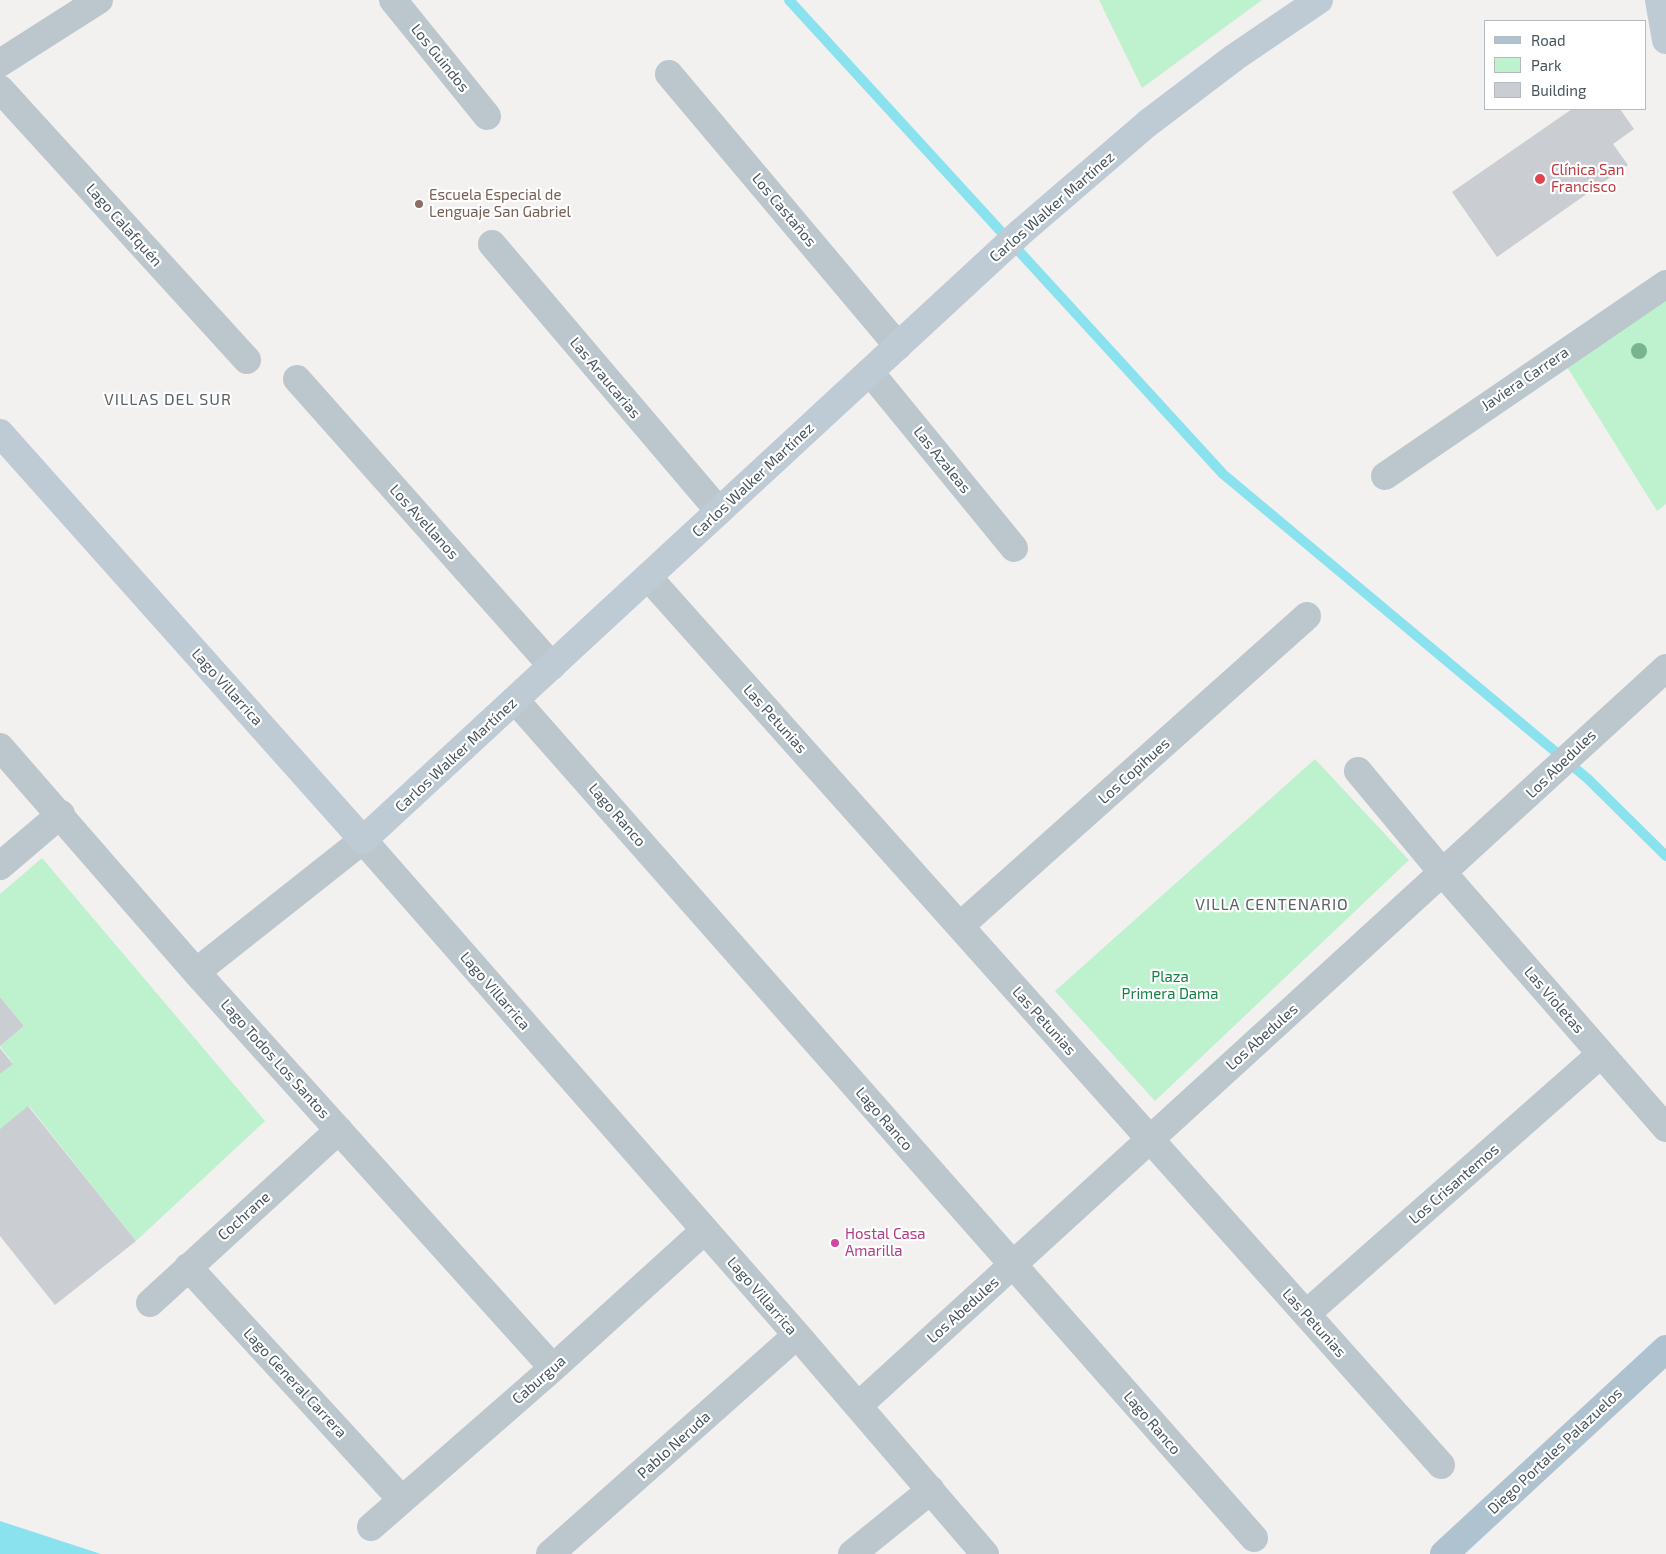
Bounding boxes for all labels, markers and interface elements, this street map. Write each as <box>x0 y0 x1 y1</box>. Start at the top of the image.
street label: Los Guindos <box>407 20 473 96</box>
legend <box>1484 20 1646 110</box>
text: Road <box>1531 31 1566 49</box>
text: Park <box>1531 56 1562 74</box>
text: Building <box>1531 81 1586 99</box>
street label: Carlos Walker Martínez <box>986 148 1118 266</box>
place label: Clínica San Francisco <box>1551 161 1624 196</box>
street label: Los Castaños <box>748 170 820 250</box>
marker: Clínica San Francisco <box>1533 172 1547 186</box>
street label: Lago Calafquén <box>82 180 166 270</box>
place label: Escuela Especial de Lenguaje San Gabriel <box>429 186 571 221</box>
marker: Escuela Especial de Lenguaje San Gabriel <box>413 198 425 210</box>
street label: Las Araucarias <box>566 334 644 422</box>
street label: Javiera Carrera <box>1478 343 1572 415</box>
district label: VILLAS DEL SUR <box>102 390 234 410</box>
street label: Carlos Walker Martínez <box>689 419 817 541</box>
street label: Las Azaleas <box>910 423 974 497</box>
street label: Los Avellanos <box>386 481 462 563</box>
street label: Lago Villarrica <box>188 645 266 729</box>
street label: Las Petunias <box>739 681 811 757</box>
street label: Carlos Walker Martínez <box>392 694 520 816</box>
street label: Los Abedules <box>1522 726 1600 802</box>
street label: Los Copihues <box>1095 734 1173 808</box>
street label: Lago Ranco <box>585 780 649 850</box>
district label: VILLA CENTENARIO <box>1193 895 1351 915</box>
street label: Lago Villarrica <box>456 948 534 1034</box>
street label: Las Violetas <box>1520 963 1588 1037</box>
park label: Plaza Primera Dama <box>1122 968 1218 1003</box>
street label: Las Petunias <box>1008 983 1080 1059</box>
street label: Lago Todos Los Santos <box>217 996 333 1122</box>
street label: Los Abedules <box>1222 1000 1302 1074</box>
street label: Lago Ranco <box>852 1084 916 1154</box>
street label: Los Crisantemos <box>1405 1140 1503 1228</box>
street label: Cochrane <box>214 1188 274 1244</box>
place label: Hostal Casa Amarilla <box>845 1225 926 1260</box>
marker: Hostal Casa Amarilla <box>829 1237 841 1249</box>
street label: Lago Villarrica <box>723 1253 801 1339</box>
street label: Los Abedules <box>923 1273 1003 1347</box>
street label: Las Petunias <box>1278 1285 1350 1361</box>
street label: Lago General Carrera <box>240 1324 350 1442</box>
street label: Caburgua <box>509 1352 569 1408</box>
street label: Diego Portales Palazuelos <box>1484 1384 1626 1518</box>
street label: Lago Ranco <box>1120 1388 1184 1458</box>
street label: Pablo Neruda <box>634 1408 714 1482</box>

